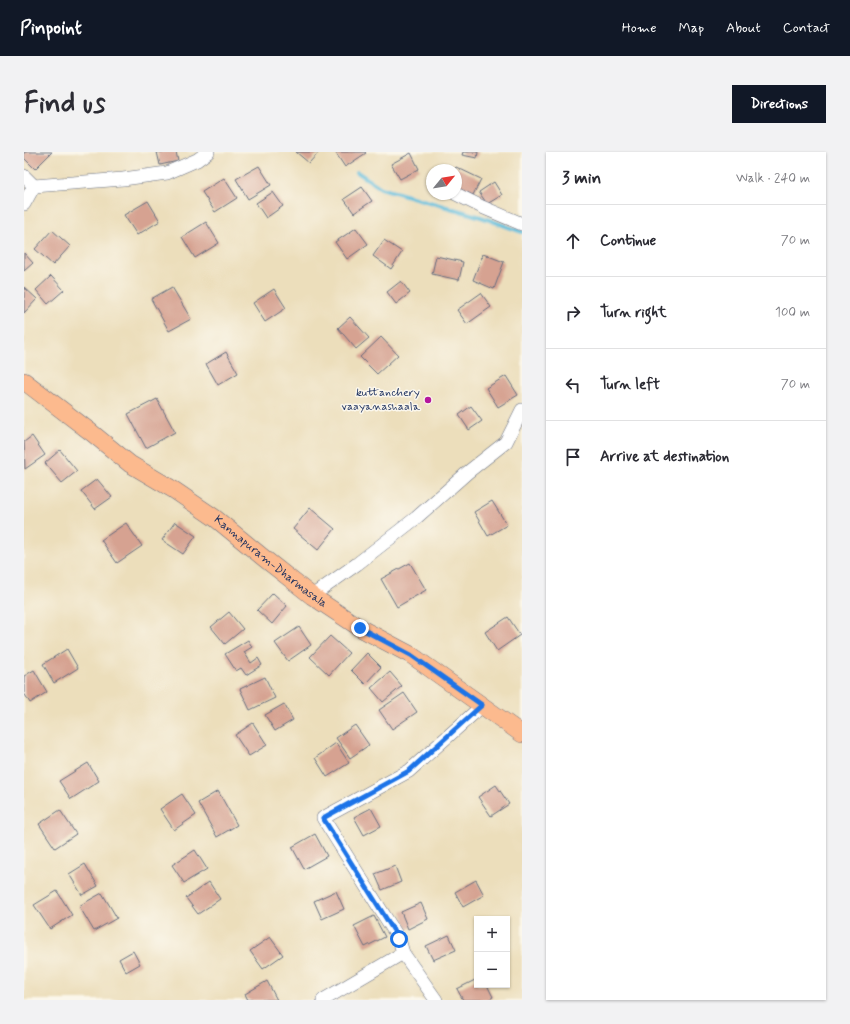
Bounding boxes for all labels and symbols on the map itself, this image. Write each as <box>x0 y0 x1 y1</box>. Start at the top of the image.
north arrow <box>426 164 462 200</box>
place label: kuttanchery vaayanashaala <box>341 385 421 415</box>
marker: kuttanchery vaayanashaala <box>423 395 433 405</box>
street label: Kannapuram-Dharmasala <box>210 512 330 612</box>
route end <box>351 619 369 637</box>
route start <box>390 930 408 948</box>

